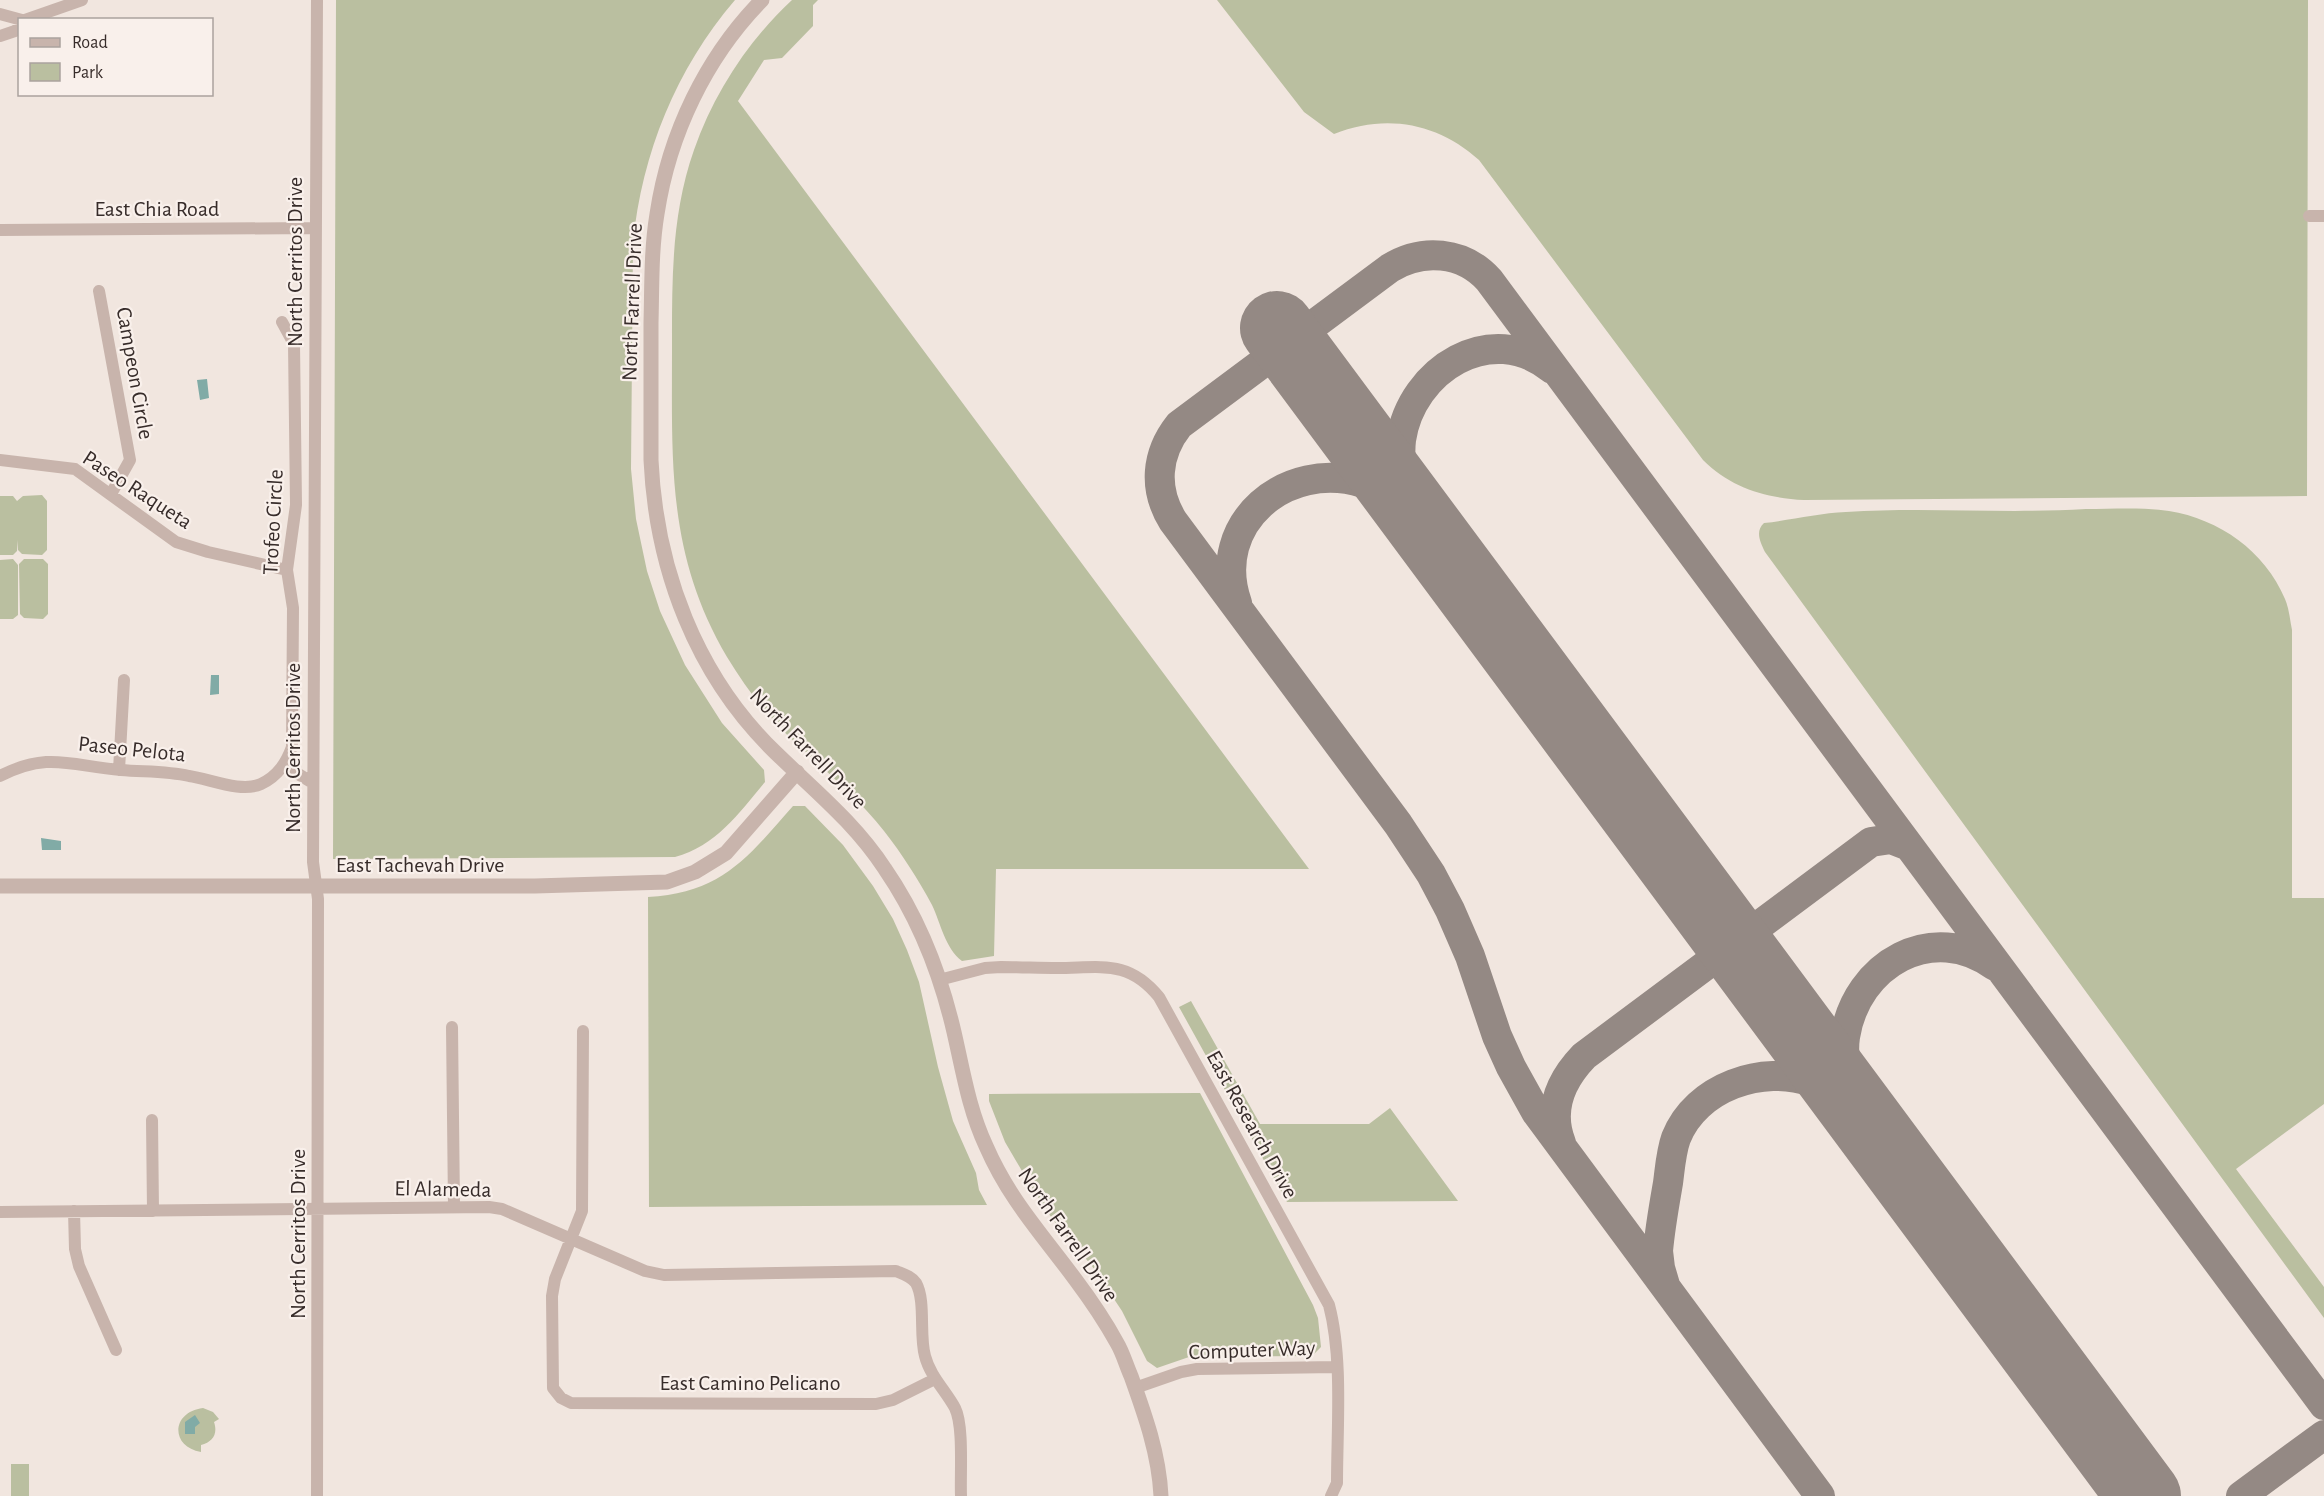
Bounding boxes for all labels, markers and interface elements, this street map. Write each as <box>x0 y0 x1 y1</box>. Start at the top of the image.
legend <box>18 18 213 96</box>
text: Road <box>72 34 108 52</box>
text: Park <box>72 64 104 82</box>
street label: North Cerritos Drive <box>284 177 306 347</box>
street label: East Chia Road <box>95 198 219 220</box>
street label: North Farrell Drive <box>618 223 646 381</box>
street label: Campeon Circle <box>113 305 157 441</box>
street label: Paseo Raqueta <box>79 446 196 533</box>
street label: Trofeo Circle <box>259 469 287 575</box>
street label: North Cerritos Drive <box>282 663 304 833</box>
street label: North Farrell Drive <box>746 684 871 813</box>
street label: Paseo Pelota <box>77 732 187 766</box>
street label: East Tachevah Drive <box>336 854 504 876</box>
street label: East Research Drive <box>1202 1047 1302 1202</box>
street label: North Cerritos Drive <box>287 1149 309 1319</box>
street label: North Farrell Drive <box>1014 1164 1122 1306</box>
street label: El Alameda <box>394 1177 492 1201</box>
street label: Computer Way <box>1188 1337 1316 1363</box>
street label: East Camino Pelicano <box>660 1372 840 1394</box>

